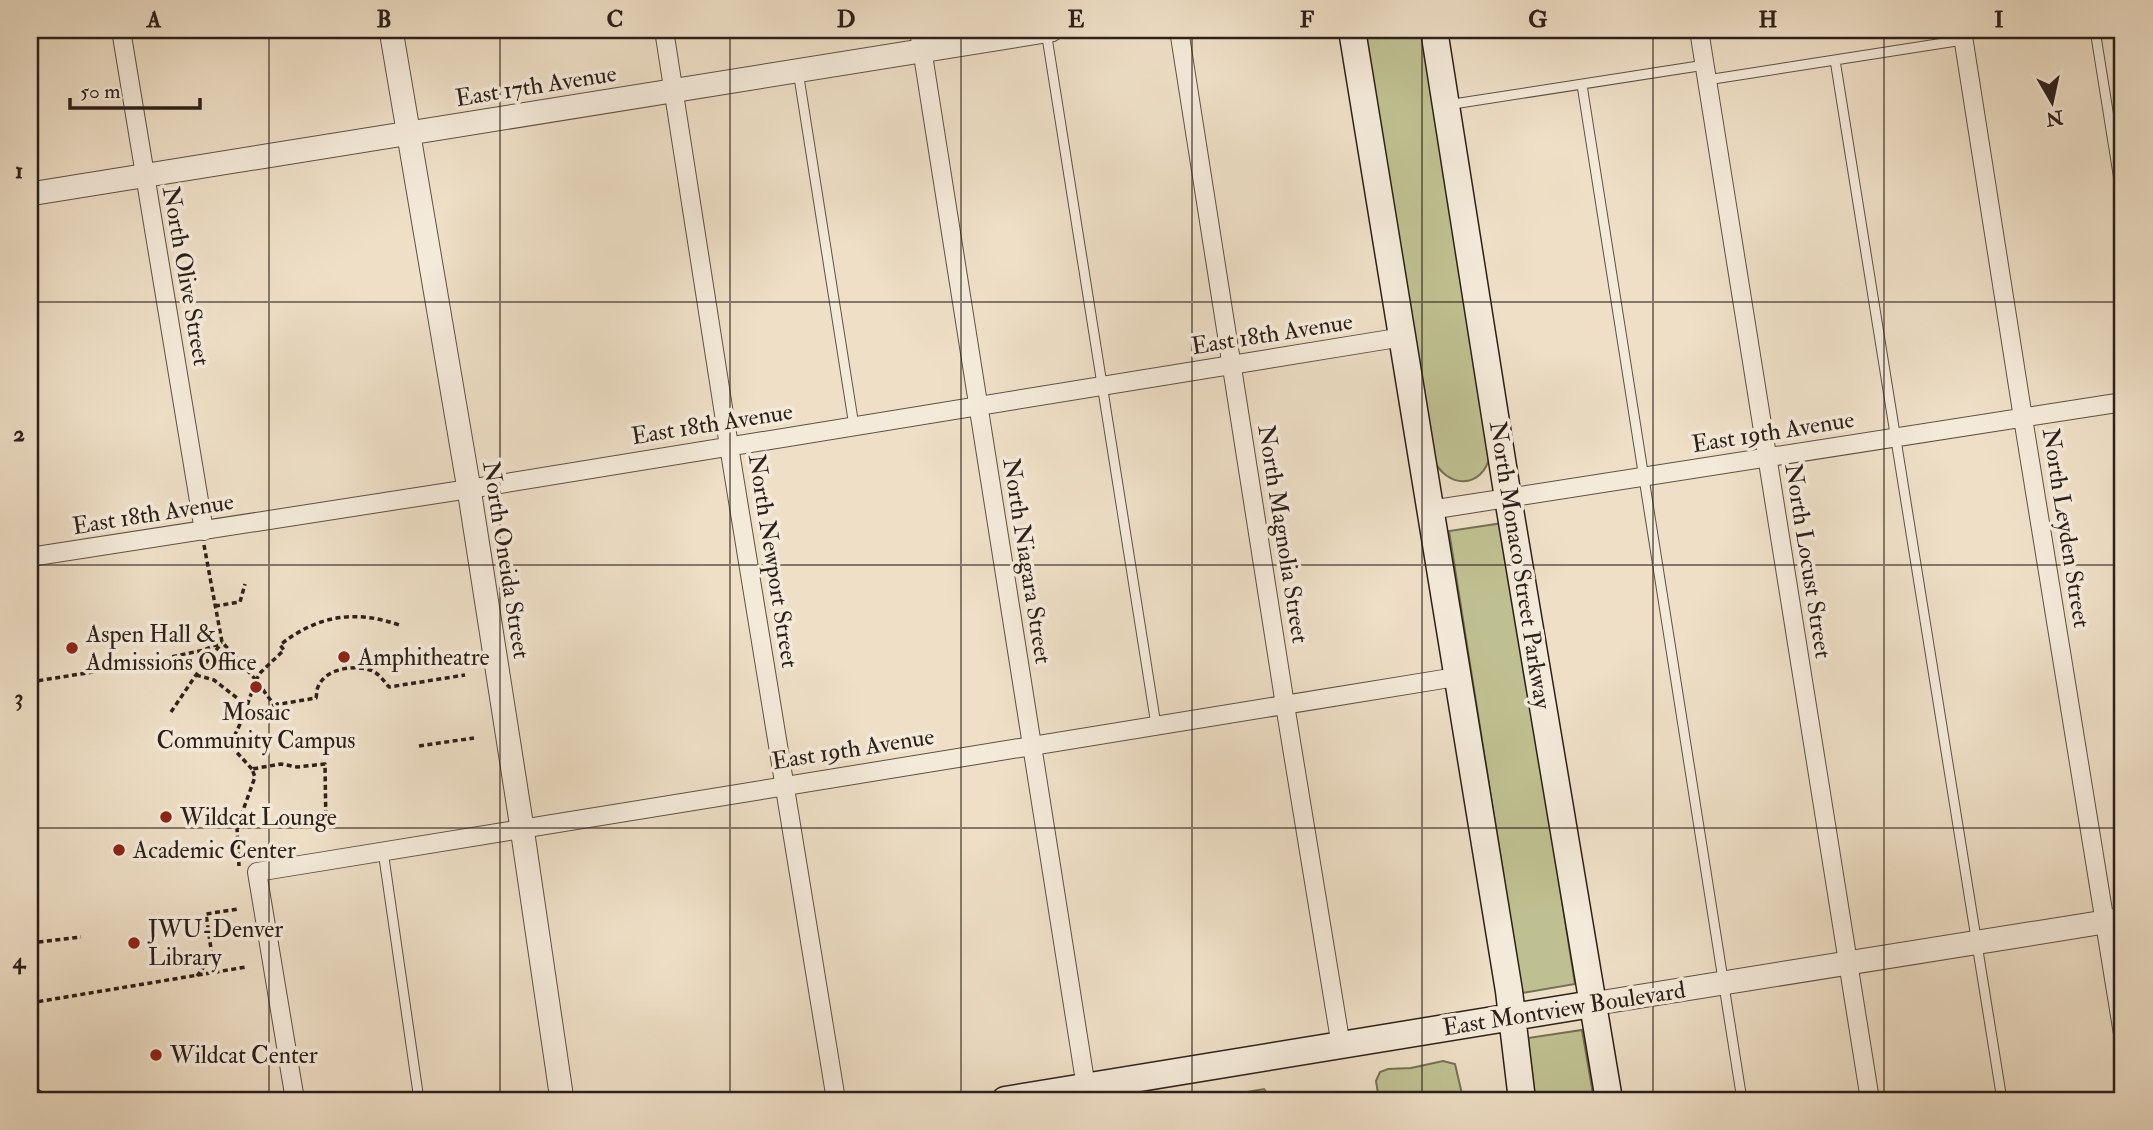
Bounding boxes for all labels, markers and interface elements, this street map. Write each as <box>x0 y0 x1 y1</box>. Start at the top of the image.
text: A <box>146 5 162 34</box>
text: B <box>376 5 392 34</box>
text: C <box>607 5 623 34</box>
text: D <box>837 5 855 34</box>
text: E <box>1068 5 1085 34</box>
text: F <box>1300 5 1315 34</box>
text: G <box>1528 5 1548 34</box>
text: H <box>1759 5 1778 34</box>
text: I <box>1994 5 2004 34</box>
street label: East 17th Avenue <box>453 58 619 114</box>
scale bar <box>70 66 200 110</box>
north arrow <box>2016 66 2086 136</box>
text: 50 m <box>80 78 121 105</box>
text: N <box>2043 104 2066 131</box>
text: 1 <box>15 156 23 185</box>
street label: North Olive Street <box>155 184 217 368</box>
street label: East 18th Avenue <box>1189 306 1355 362</box>
street label: East 18th Avenue <box>629 396 795 452</box>
street label: East 19th Avenue <box>1690 404 1856 460</box>
text: 2 <box>13 419 25 448</box>
street label: North Monaco Street Parkway <box>1482 419 1558 712</box>
street label: North Magnolia Street <box>1250 423 1316 646</box>
street label: North Leyden Street <box>2035 426 2097 630</box>
street label: North Newport Street <box>741 452 805 670</box>
street label: North Niagara Street <box>995 456 1059 666</box>
street label: North Oneida Street <box>475 459 537 661</box>
street label: North Locust Street <box>1777 461 1839 661</box>
street label: East 18th Avenue <box>70 486 236 542</box>
place label: Aspen Hall & Admissions Office <box>85 619 257 678</box>
marker: Aspen Hall & Admissions Office <box>64 640 80 656</box>
place label: Amphitheatre <box>357 642 490 673</box>
marker: Amphitheatre <box>336 649 352 665</box>
marker: Mosaic Community Campus <box>248 679 264 695</box>
text: 3 <box>15 683 23 712</box>
place label: Mosaic Community Campus <box>156 697 356 756</box>
street label: East 19th Avenue <box>770 721 936 777</box>
place label: Wildcat Lounge <box>179 802 337 833</box>
marker: Wildcat Lounge <box>158 809 174 825</box>
place label: Academic Center <box>132 835 296 866</box>
marker: Academic Center <box>111 842 127 858</box>
place label: JWU-Denver Library <box>147 914 283 973</box>
marker: JWU-Denver Library <box>126 935 142 951</box>
text: 4 <box>12 946 27 975</box>
street label: East Montview Boulevard <box>1440 974 1688 1044</box>
place label: Wildcat Center <box>169 1040 318 1071</box>
marker: Wildcat Center <box>148 1047 164 1063</box>

